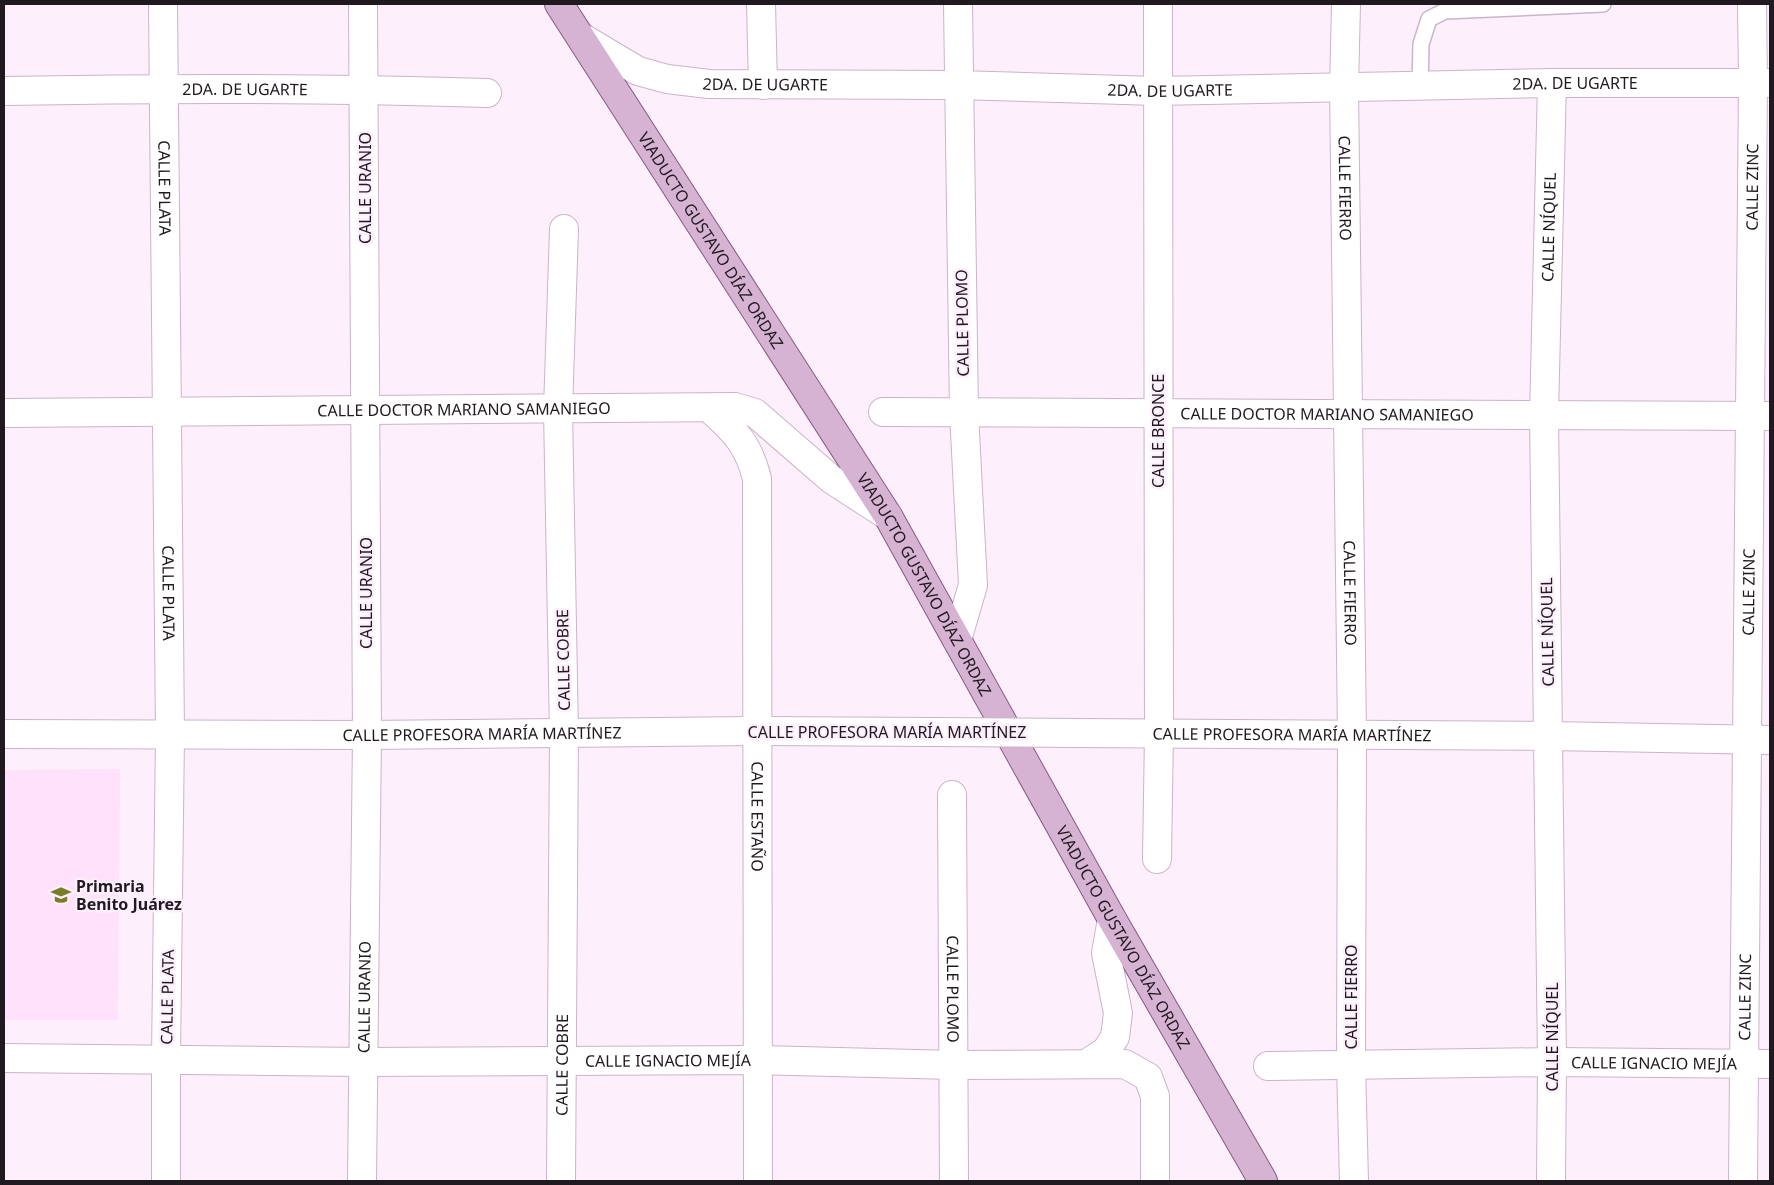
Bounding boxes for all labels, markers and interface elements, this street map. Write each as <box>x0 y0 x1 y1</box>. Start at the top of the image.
street label: 2DA. DE UGARTE <box>701 72 828 95</box>
street label: 2DA. DE UGARTE <box>1512 72 1638 95</box>
street label: 2DA. DE UGARTE <box>182 78 308 100</box>
street label: 2DA. DE UGARTE <box>1107 78 1233 102</box>
street label: VIADUCTO GUSTAVO DÍAZ ORDAZ <box>633 128 789 353</box>
street label: CALLE URANIO <box>354 132 376 244</box>
street label: CALLE FIERRO <box>1334 135 1357 241</box>
street label: CALLE PLATA <box>153 140 176 237</box>
street label: CALLE ZINC <box>1741 143 1763 231</box>
street label: CALLE NÍQUEL <box>1536 172 1561 282</box>
street label: CALLE PLOMO <box>950 269 974 377</box>
street label: CALLE BRONCE <box>1147 374 1169 488</box>
street label: CALLE DOCTOR MARIANO SAMANIEGO <box>317 397 611 421</box>
street label: CALLE DOCTOR MARIANO SAMANIEGO <box>1180 402 1474 426</box>
street label: VIADUCTO GUSTAVO DÍAZ ORDAZ <box>852 468 997 700</box>
street label: CALLE URANIO <box>355 537 377 649</box>
street label: CALLE FIERRO <box>1339 540 1362 646</box>
street label: CALLE PLATA <box>157 545 180 642</box>
street label: CALLE ZINC <box>1737 548 1760 636</box>
street label: CALLE NÍQUEL <box>1535 577 1559 687</box>
street label: CALLE COBRE <box>551 609 575 711</box>
street label: CALLE PROFESORA MARÍA MARTÍNEZ <box>342 721 622 746</box>
street label: CALLE PROFESORA MARÍA MARTÍNEZ <box>748 721 1026 743</box>
street label: CALLE PROFESORA MARÍA MARTÍNEZ <box>1152 722 1432 746</box>
street label: CALLE ESTAÑO <box>746 761 769 872</box>
street label: VIADUCTO GUSTAVO DÍAZ ORDAZ <box>1051 821 1196 1053</box>
place label: Primaria Benito Juárez <box>76 875 182 915</box>
school or university icon: Primaria Benito Juárez <box>50 884 72 906</box>
street label: CALLE PLOMO <box>942 935 964 1043</box>
street label: CALLE URANIO <box>352 941 376 1053</box>
street label: CALLE FIERRO <box>1340 944 1362 1050</box>
street label: CALLE PLATA <box>155 948 179 1045</box>
street label: CALLE ZINC <box>1733 953 1756 1041</box>
street label: CALLE NÍQUEL <box>1541 982 1563 1092</box>
street label: CALLE COBRE <box>550 1014 573 1116</box>
street label: CALLE IGNACIO MEJÍA <box>585 1049 752 1072</box>
street label: CALLE IGNACIO MEJÍA <box>1571 1051 1738 1075</box>

